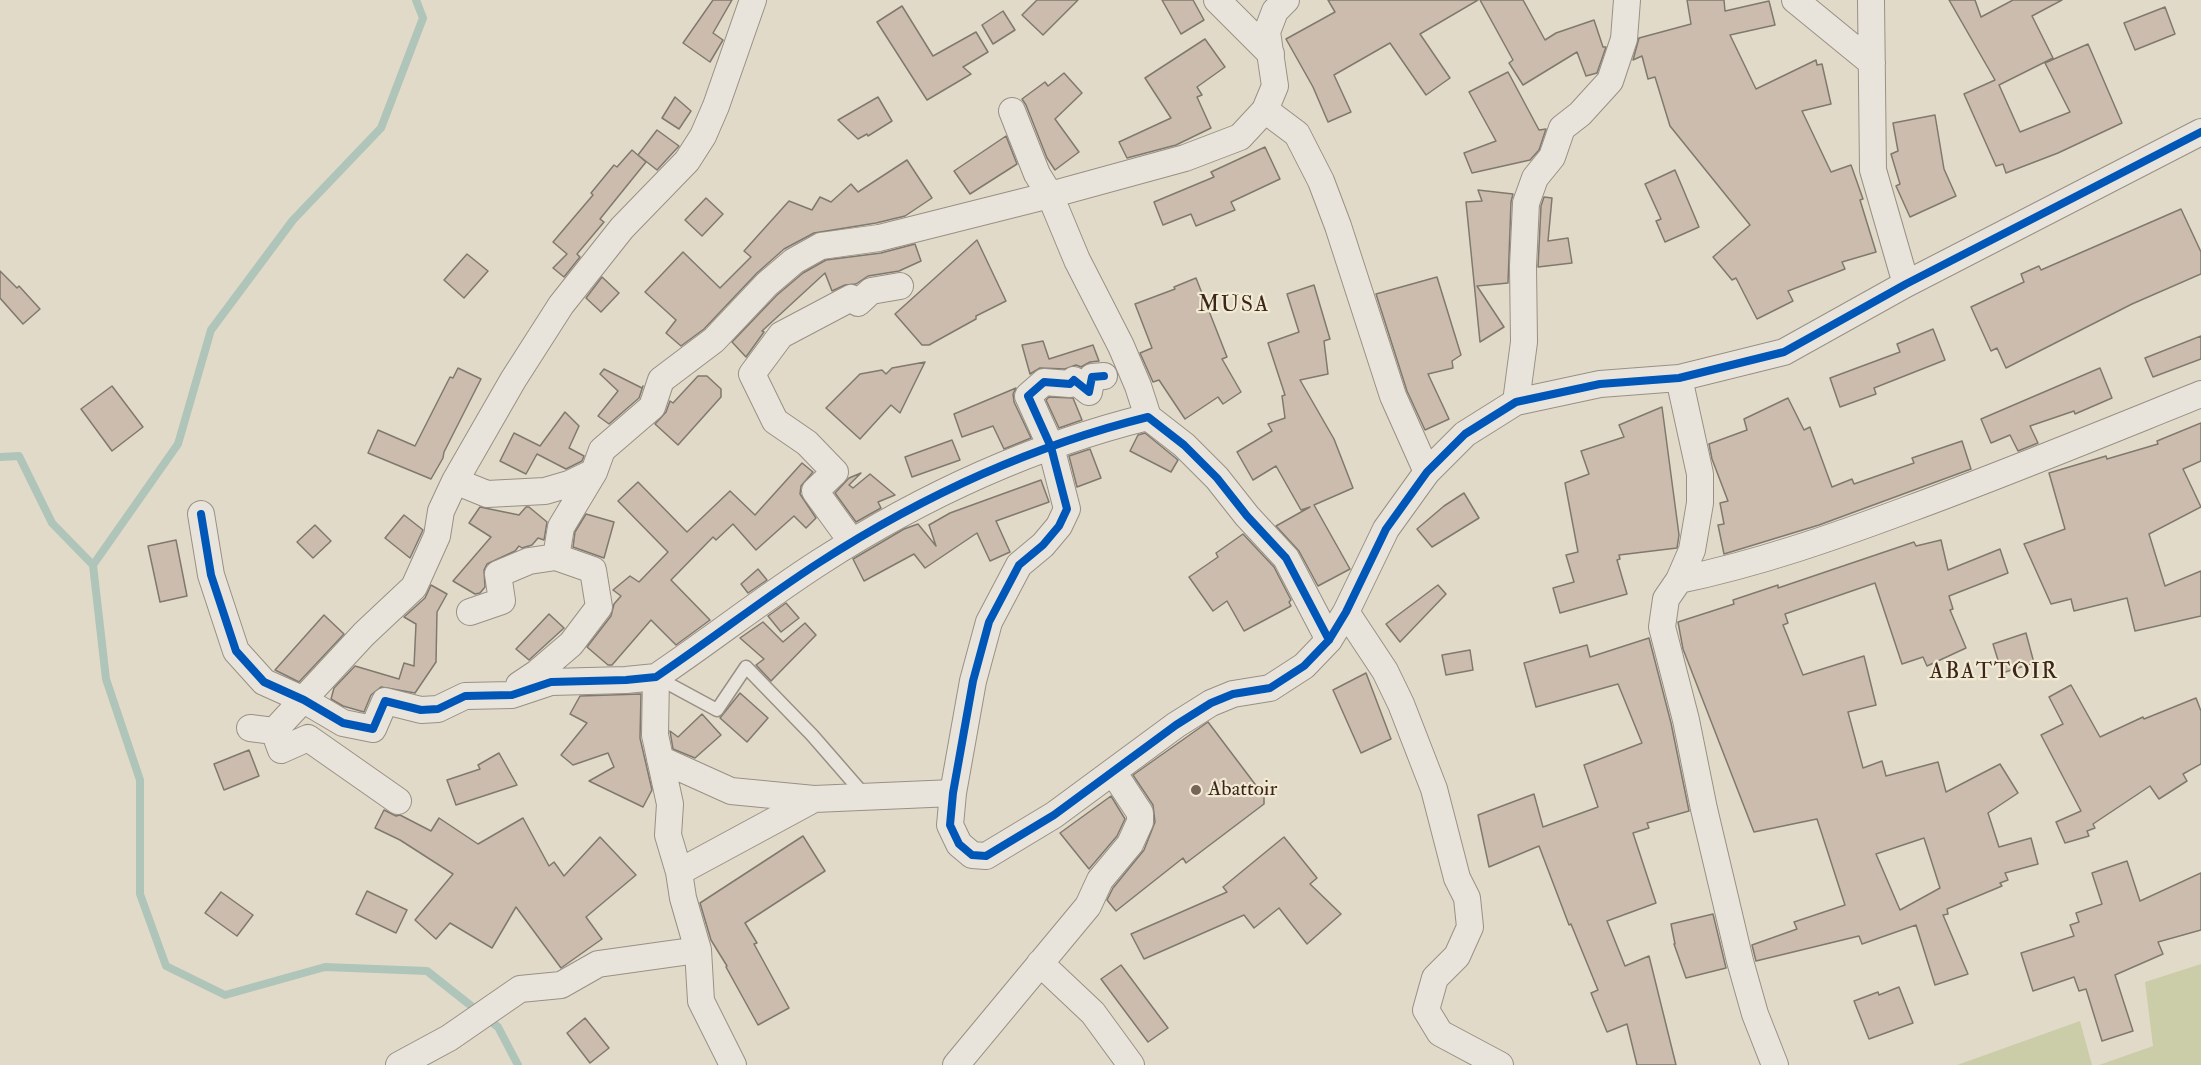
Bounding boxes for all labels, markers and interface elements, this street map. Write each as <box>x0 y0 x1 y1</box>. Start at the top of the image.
district label: MUSA <box>1198 293 1270 319</box>
district label: ABATTOIR <box>1929 660 2059 686</box>
place label: Abattoir <box>1208 777 1277 803</box>
marker: Abattoir <box>1189 783 1203 797</box>

